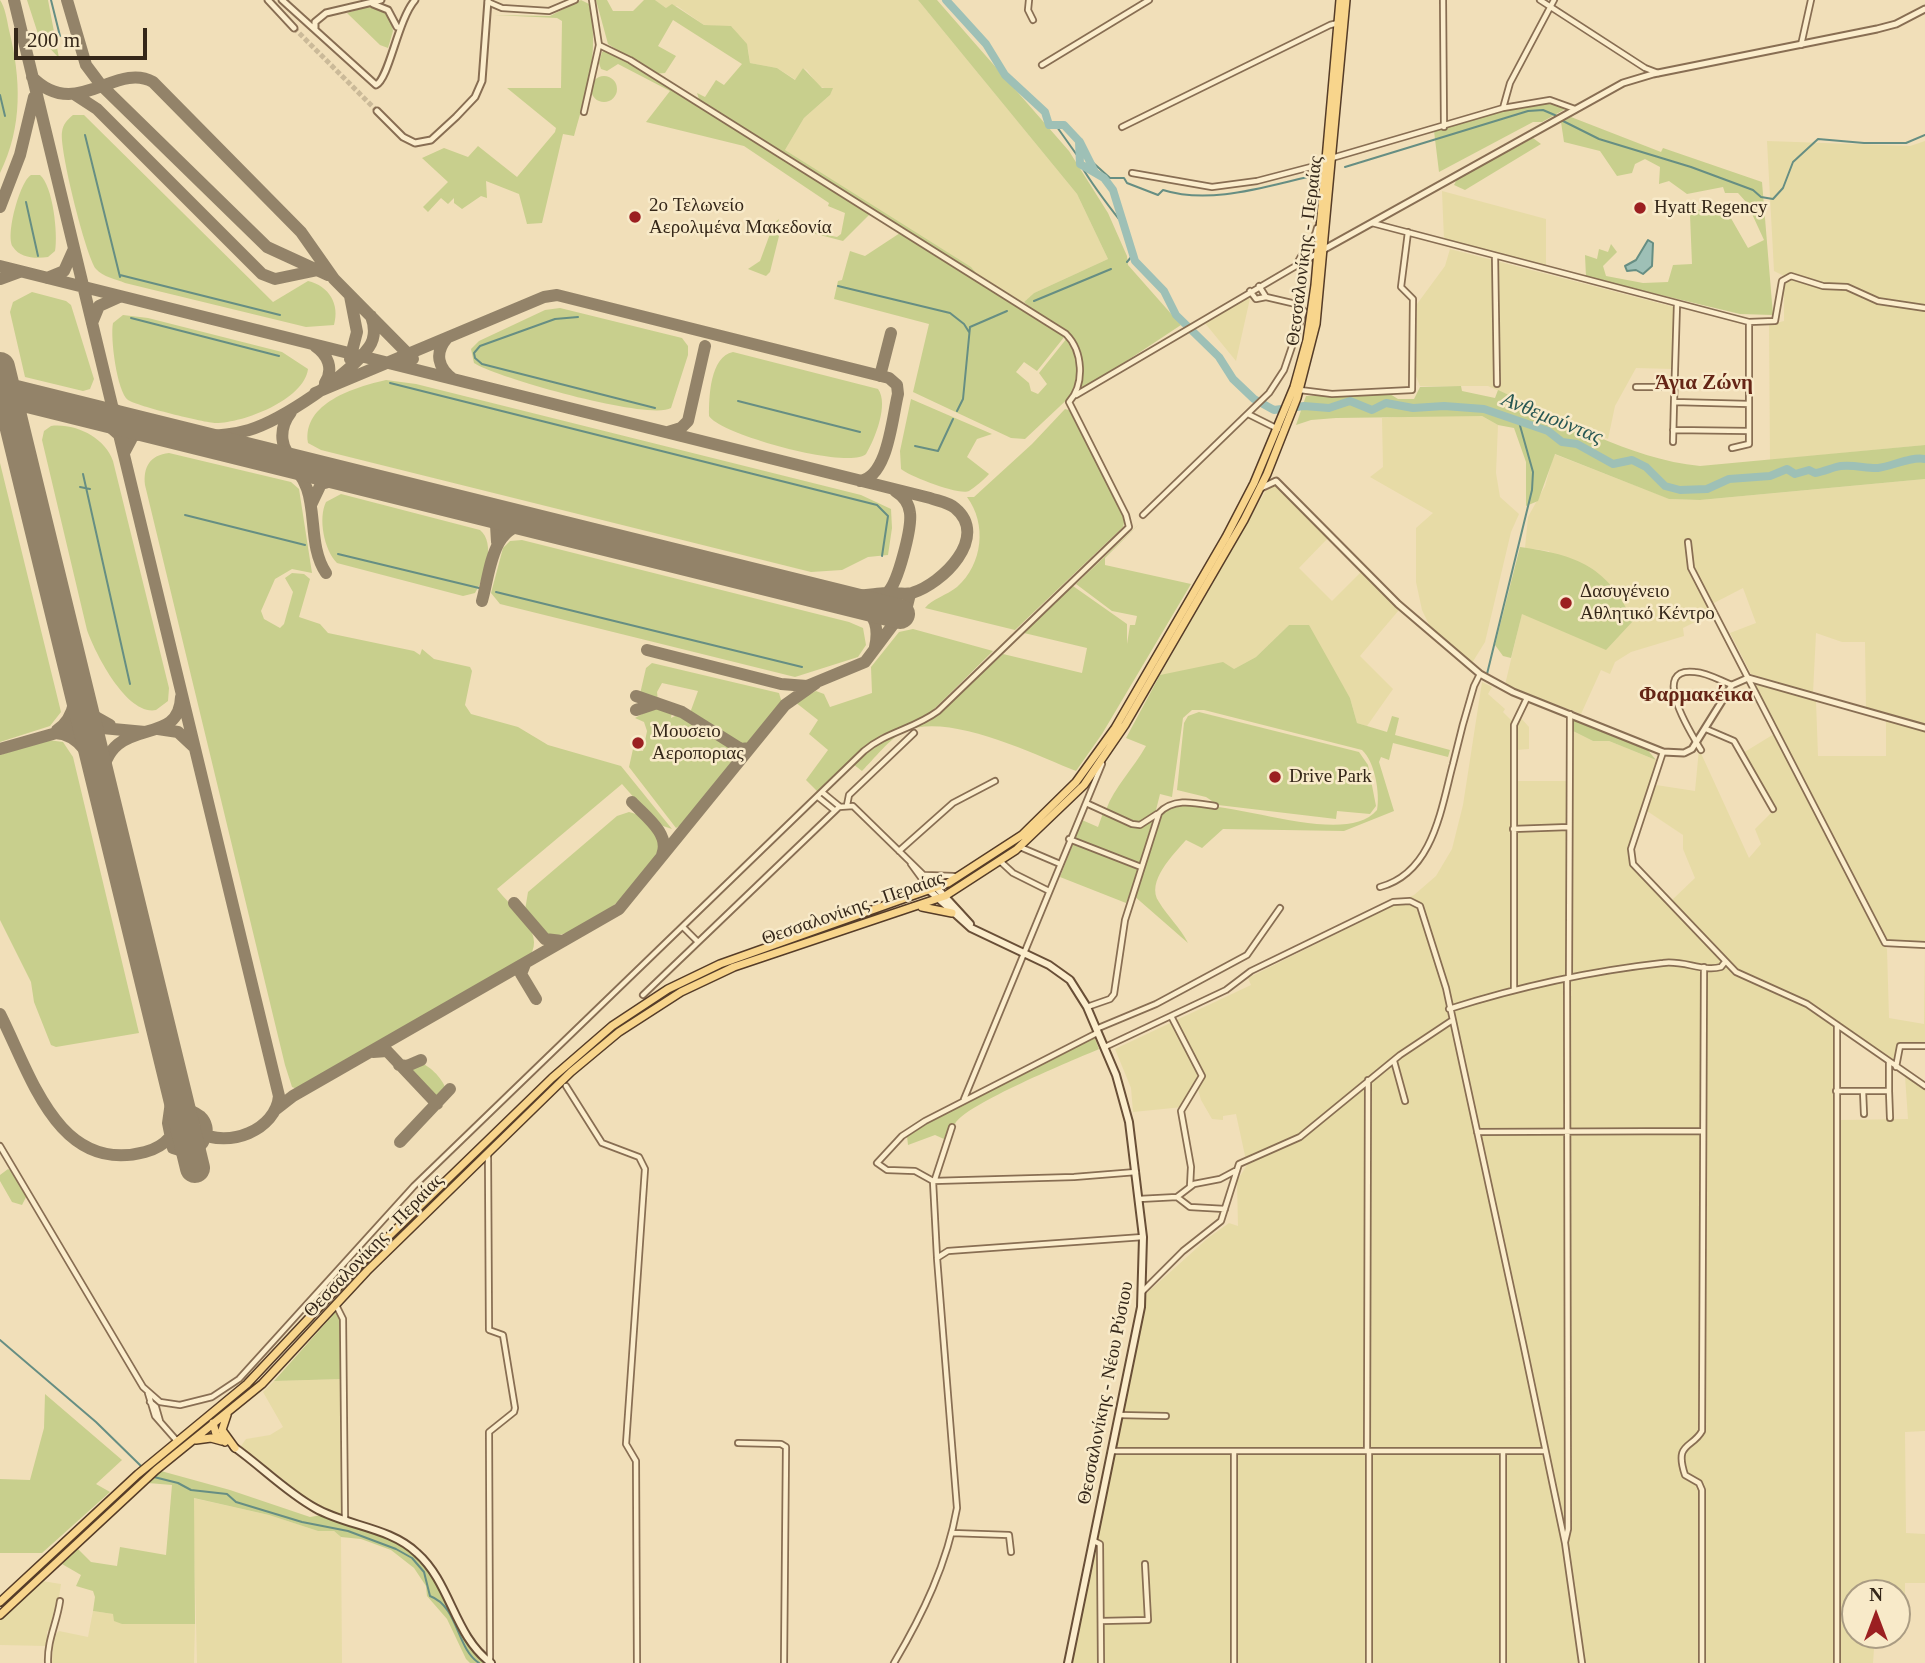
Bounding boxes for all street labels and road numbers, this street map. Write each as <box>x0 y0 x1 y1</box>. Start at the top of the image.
street label: Θεσσαλονίκης - Περαίας <box>1282 155 1328 347</box>
street label: Θεσσαλονίκης - Περαίας <box>759 867 947 951</box>
street label: Θεσσαλονίκης - Περαίας <box>299 1169 449 1323</box>
street label: Θεσσαλονίκης - Νέου Ρύσιου <box>1073 1279 1139 1507</box>

